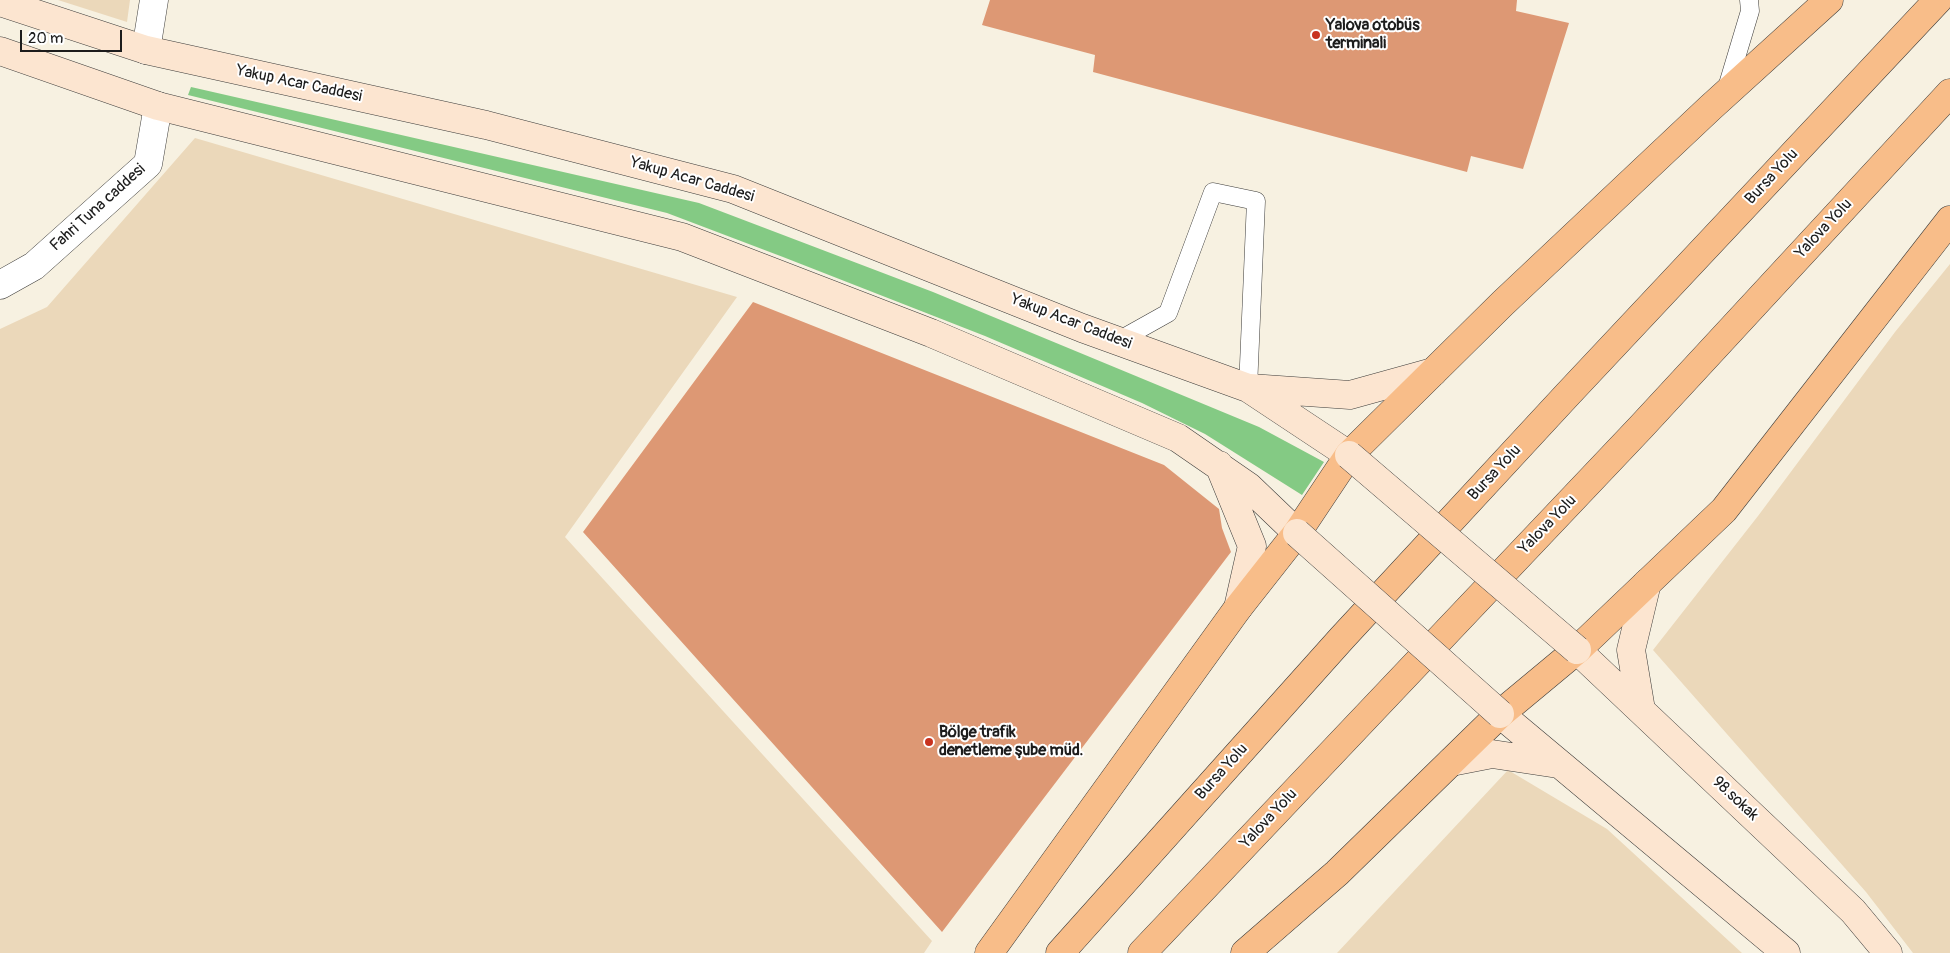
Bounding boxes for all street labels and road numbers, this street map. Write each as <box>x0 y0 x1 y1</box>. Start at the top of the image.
street label: Yakup Acar Caddesi <box>234 61 364 107</box>
street label: Bursa Yolu <box>1741 145 1803 209</box>
street label: Yakup Acar Caddesi <box>628 153 756 207</box>
street label: Fahri Tuna caddesi <box>46 160 150 256</box>
street label: Yalova Yolu <box>1791 195 1857 263</box>
street label: Yakup Acar Caddesi <box>1008 290 1134 354</box>
street label: Bursa Yolu <box>1464 441 1526 505</box>
street label: Yalova Yolu <box>1515 491 1581 559</box>
street label: Bursa Yolu <box>1192 740 1252 804</box>
street label: 98.sokak <box>1708 773 1762 825</box>
street label: Yalova Yolu <box>1236 785 1302 853</box>

